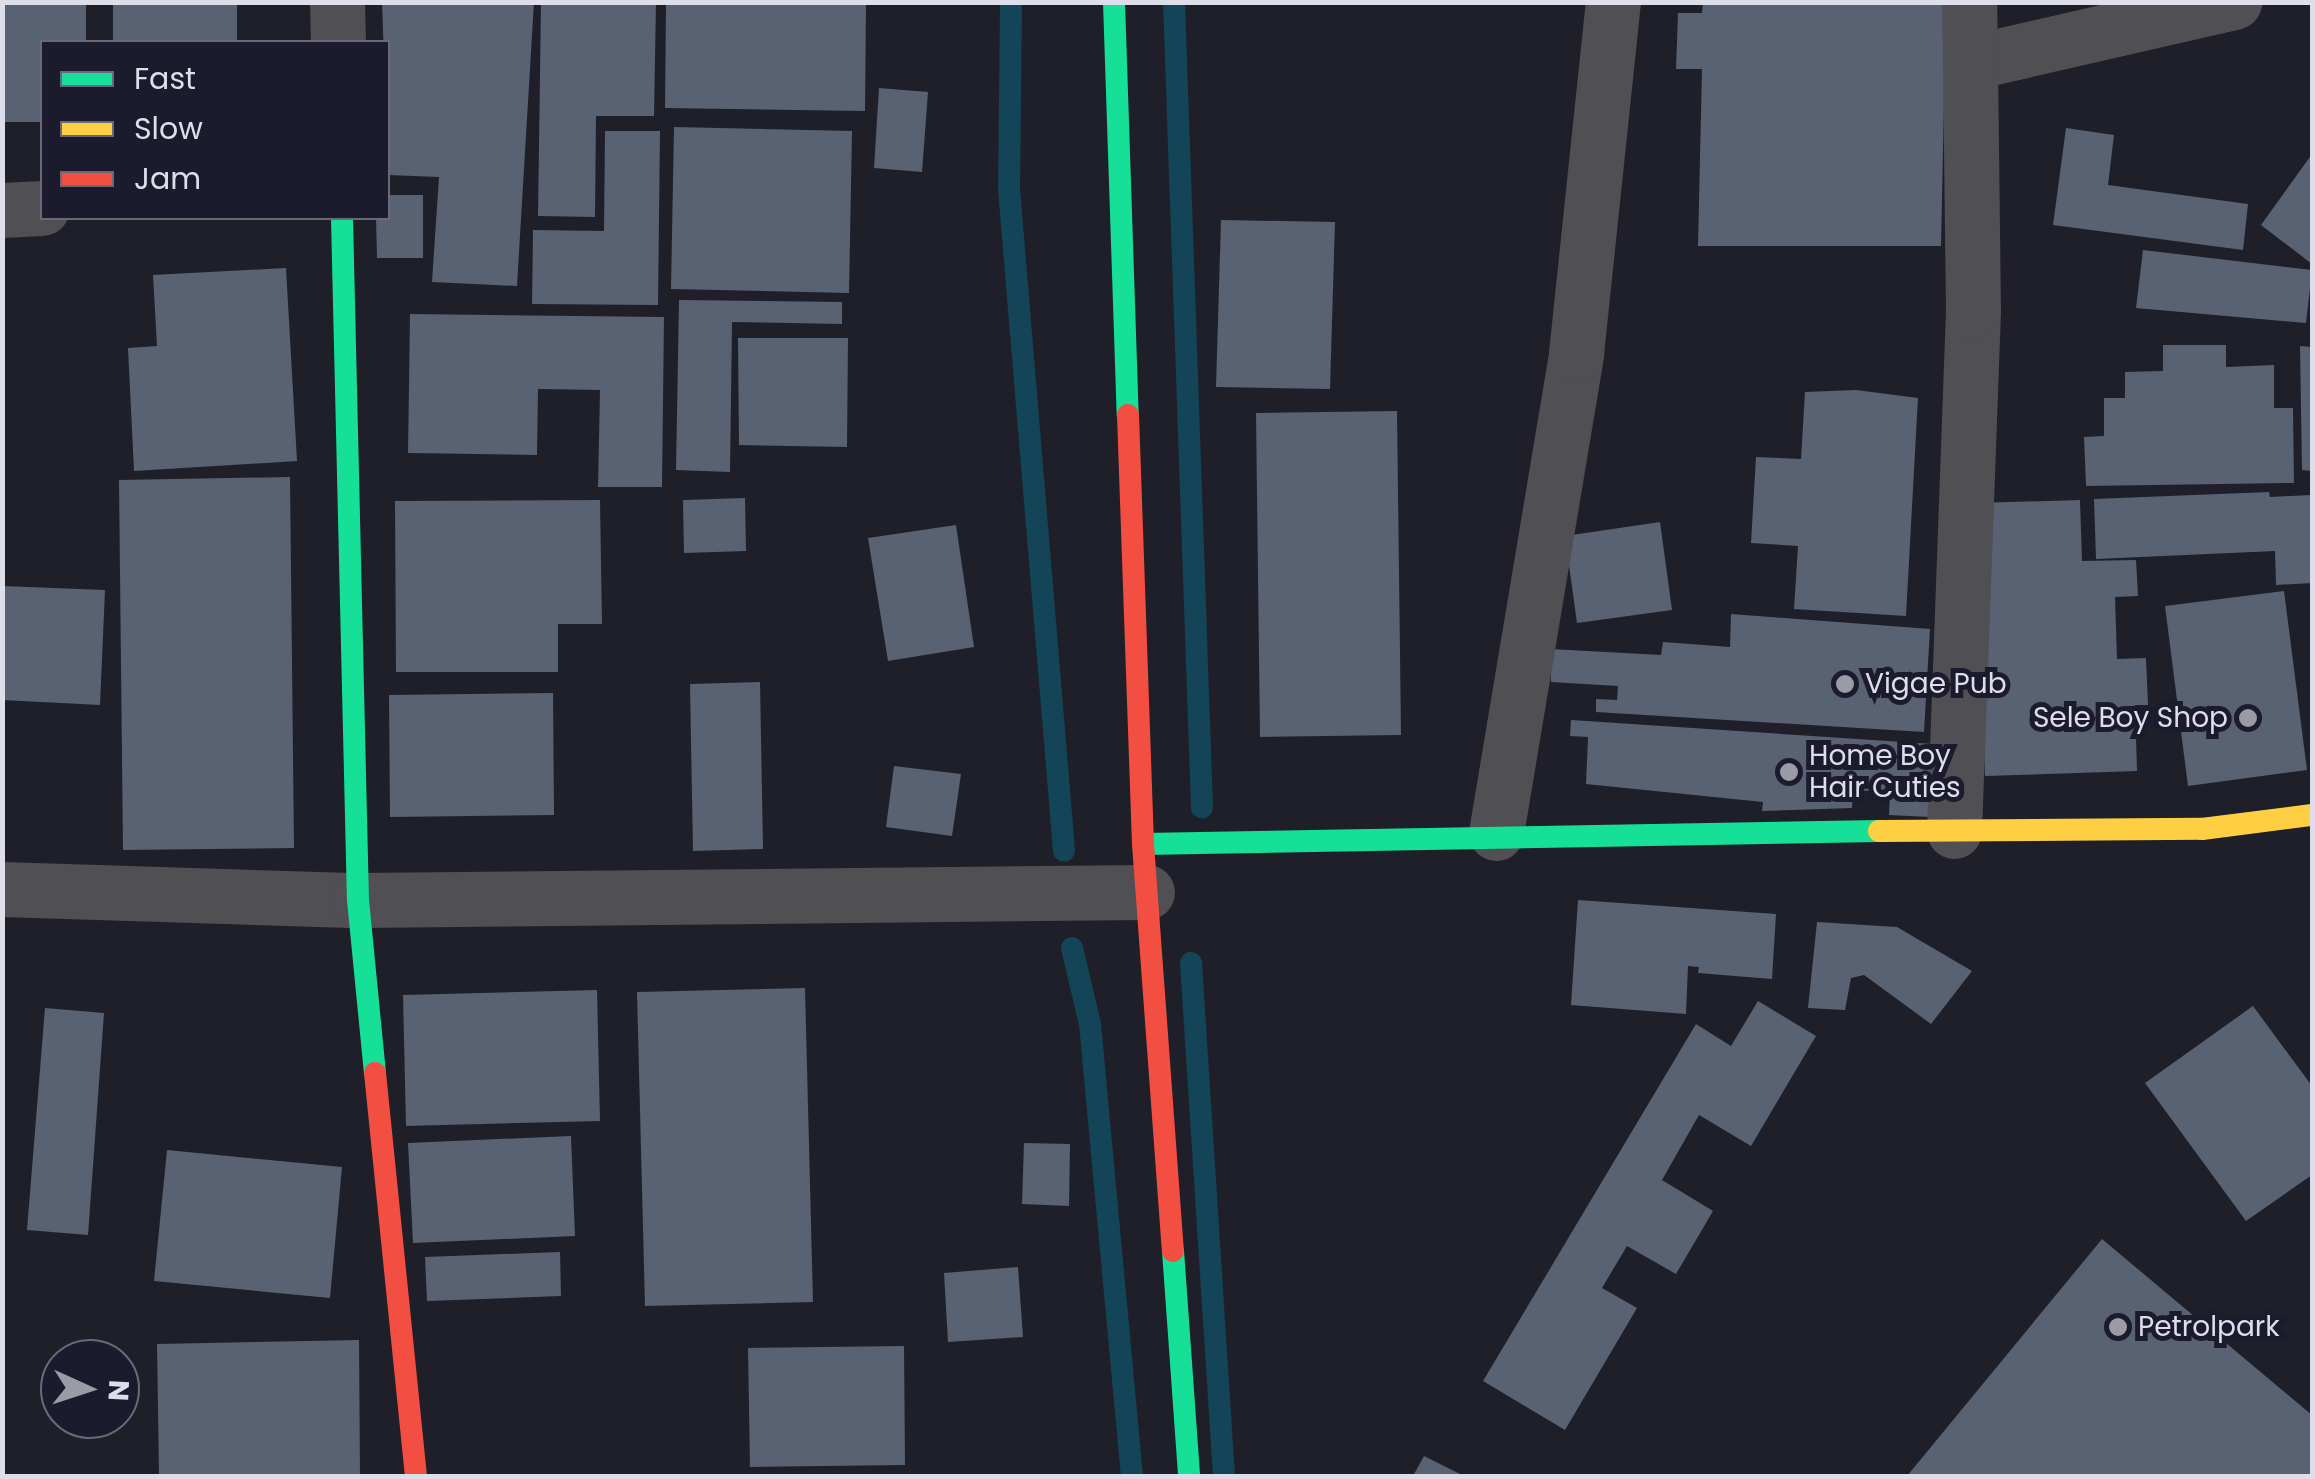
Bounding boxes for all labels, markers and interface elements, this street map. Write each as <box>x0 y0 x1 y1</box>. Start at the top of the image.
legend <box>40 40 390 220</box>
text: Fast <box>134 57 196 100</box>
text: Slow <box>134 107 203 150</box>
text: Jam <box>134 157 201 200</box>
place label: Vigae Pub <box>1865 667 2007 701</box>
marker: Vigae Pub <box>1834 673 1856 695</box>
place label: Sele Boy Shop <box>2033 701 2228 735</box>
marker: Sele Boy Shop <box>2237 707 2259 729</box>
place label: Home Boy Hair Cuties <box>1809 739 1961 805</box>
marker: Home Boy Hair Cuties <box>1778 761 1800 783</box>
place label: Petrolpark <box>2138 1310 2280 1344</box>
marker: Petrolpark <box>2107 1316 2129 1338</box>
north arrow <box>40 1339 140 1439</box>
text: N <box>98 1379 138 1402</box>

